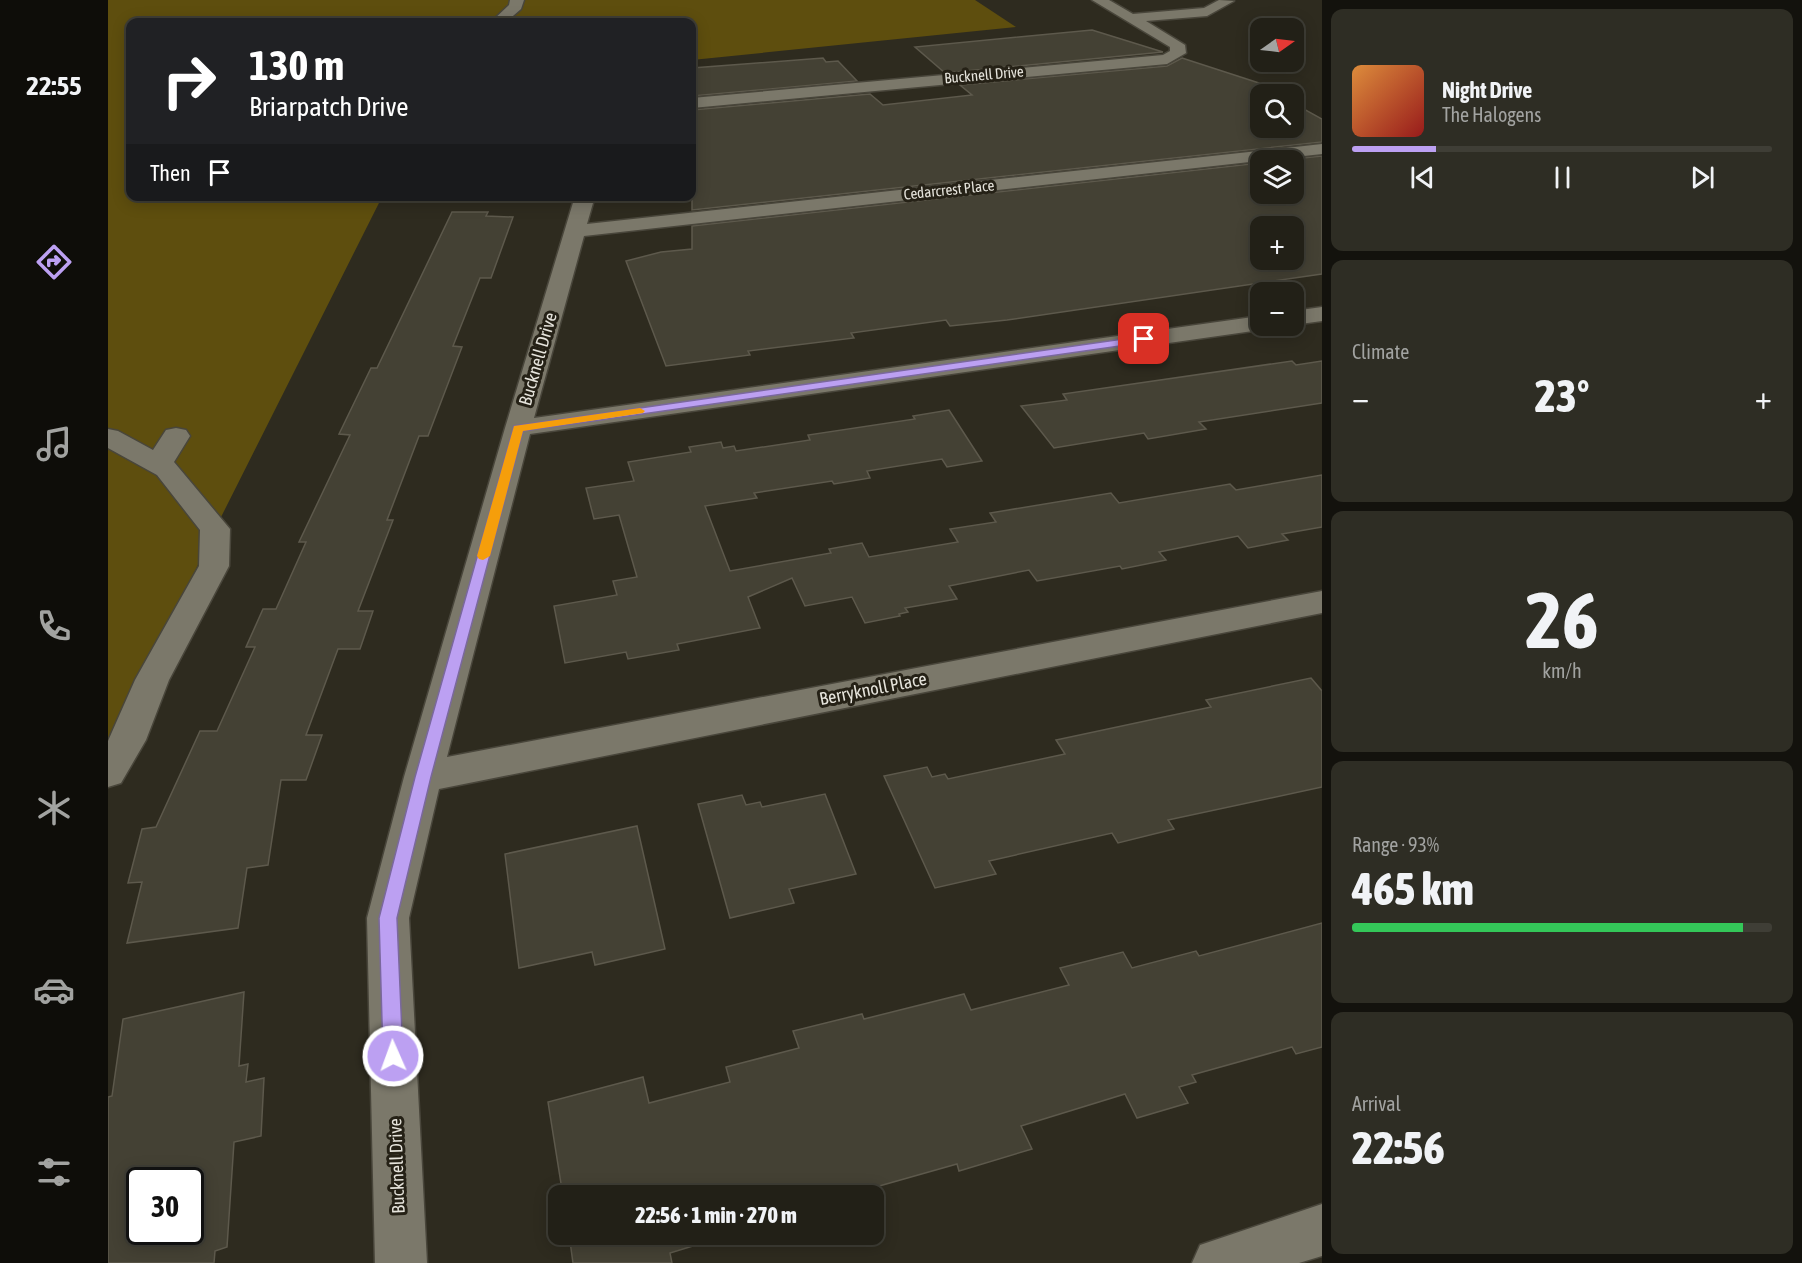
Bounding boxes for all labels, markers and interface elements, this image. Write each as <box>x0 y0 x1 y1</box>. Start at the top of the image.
north arrow <box>1250 18 1304 72</box>
map controls <box>1250 18 1304 336</box>
text: 130 m <box>249 41 344 89</box>
icon: right <box>150 42 228 120</box>
street label: Bucknell Drive <box>944 63 1025 86</box>
text: 22:55 <box>26 70 82 101</box>
text: Night Drive <box>1442 77 1532 103</box>
button: search <box>1250 84 1304 138</box>
text: Briarpatch Drive <box>249 91 409 122</box>
text: The Halogens <box>1442 103 1541 126</box>
button: layers <box>1250 150 1304 204</box>
icon: arrive <box>203 156 236 189</box>
text: Then <box>150 160 191 186</box>
icon: previous <box>1406 161 1439 194</box>
icon: pause <box>1546 161 1579 194</box>
icon: next <box>1686 161 1719 194</box>
street label: Cedarcrest Place <box>903 176 995 203</box>
button: + <box>1250 216 1304 270</box>
icon: directions <box>33 241 75 283</box>
button: − <box>1250 282 1304 336</box>
street label: Bucknell Drive <box>514 310 561 408</box>
pin <box>1118 313 1169 364</box>
icon: arrive <box>1127 322 1160 355</box>
text: Climate <box>1352 340 1409 363</box>
text: 23° <box>1535 370 1589 422</box>
text: − <box>1352 378 1369 416</box>
text: + <box>1755 378 1772 416</box>
icon: music <box>33 423 75 465</box>
text: 26 <box>1525 575 1599 665</box>
icon: phone <box>33 605 75 647</box>
text: km/h <box>1542 659 1582 682</box>
street label: Berryknoll Place <box>818 668 928 709</box>
icon: climate <box>33 787 75 829</box>
text: Range · 93% <box>1352 833 1439 856</box>
text: 465 km <box>1352 863 1474 915</box>
icon: car <box>33 969 75 1011</box>
position arrow <box>361 1024 425 1088</box>
text: Arrival <box>1352 1092 1401 1115</box>
street label: Bucknell Drive <box>384 1118 409 1214</box>
text: 22:56 <box>1352 1122 1445 1174</box>
icon: filters <box>33 1151 75 1193</box>
speed limit sign: 30 <box>126 1167 204 1245</box>
text: 22:56 · 1 min · 270 m <box>635 1202 797 1228</box>

